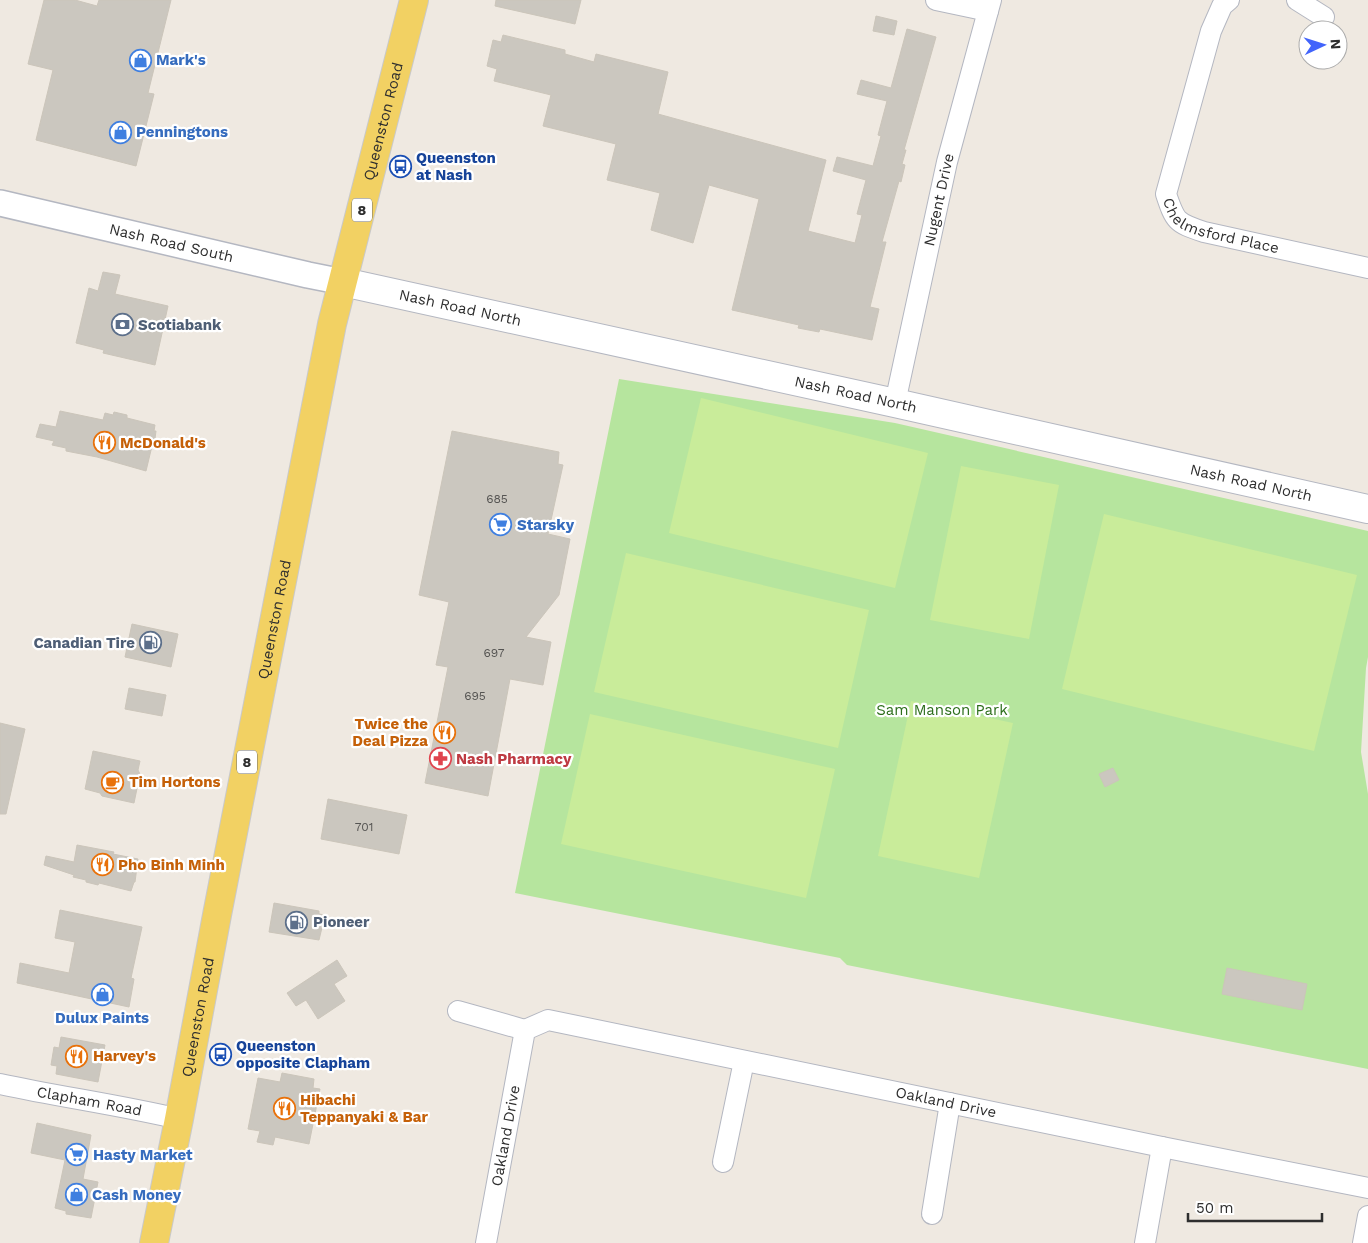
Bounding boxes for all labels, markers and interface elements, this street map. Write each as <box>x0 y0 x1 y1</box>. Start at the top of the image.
north arrow <box>1298 20 1348 70</box>
text: N <box>1328 38 1344 50</box>
shop icon: Mark's <box>128 48 152 72</box>
place label: Mark's <box>156 51 206 69</box>
street label: Queenston Road <box>360 60 407 183</box>
shop icon: Penningtons <box>108 120 132 144</box>
place label: Penningtons <box>136 123 228 141</box>
place label: Queenston at Nash <box>416 149 496 184</box>
street label: Nugent Drive <box>920 151 958 248</box>
bus stop icon: Queenston at Nash <box>388 155 412 179</box>
street label: Chelmsford Place <box>1159 195 1281 257</box>
road number: 8 <box>352 198 372 222</box>
street label: Nash Road South <box>107 220 235 266</box>
street label: Nash Road North <box>397 286 523 330</box>
bank icon: Scotiabank <box>110 313 134 337</box>
place label: Scotiabank <box>138 316 222 334</box>
street label: Nash Road North <box>793 372 919 417</box>
restaurant icon: McDonald's <box>92 431 116 455</box>
place label: McDonald's <box>120 434 206 452</box>
street label: Nash Road North <box>1188 460 1314 505</box>
house number: 685 <box>486 492 508 506</box>
supermarket icon: Starsky <box>489 513 513 537</box>
place label: Starsky <box>517 516 575 534</box>
street label: Queenston Road <box>254 558 295 681</box>
fuel station icon: Canadian Tire <box>139 631 163 655</box>
place label: Canadian Tire <box>33 634 135 652</box>
house number: 697 <box>483 646 505 660</box>
house number: 695 <box>464 689 486 703</box>
park label: Sam Manson Park <box>876 701 1008 719</box>
place label: Twice the Deal Pizza <box>352 715 428 750</box>
restaurant icon: Twice the Deal Pizza <box>432 721 456 745</box>
pharmacy icon: Nash Pharmacy <box>428 747 452 771</box>
road number: 8 <box>237 750 257 774</box>
place label: Nash Pharmacy <box>456 750 572 768</box>
cafe icon: Tim Hortons <box>101 770 125 794</box>
place label: Tim Hortons <box>129 773 221 791</box>
house number: 701 <box>355 820 373 834</box>
restaurant icon: Pho Binh Minh <box>90 853 114 877</box>
place label: Pho Binh Minh <box>118 856 225 874</box>
fuel station icon: Pioneer <box>285 910 309 934</box>
place label: Pioneer <box>313 913 370 931</box>
street label: Queenston Road <box>178 956 218 1079</box>
shop icon: Dulux Paints <box>90 983 114 1007</box>
place label: Dulux Paints <box>55 1009 149 1027</box>
place label: Queenston opposite Clapham <box>236 1037 370 1072</box>
bus stop icon: Queenston opposite Clapham <box>208 1043 232 1067</box>
restaurant icon: Harvey's <box>65 1044 89 1068</box>
place label: Harvey's <box>93 1047 156 1065</box>
street label: Clapham Road <box>35 1083 144 1120</box>
street label: Oakland Drive <box>894 1083 998 1122</box>
street label: Oakland Drive <box>488 1084 524 1188</box>
place label: Hibachi Teppanyaki & Bar <box>300 1091 428 1126</box>
restaurant icon: Hibachi Teppanyaki & Bar <box>272 1097 296 1121</box>
supermarket icon: Hasty Market <box>65 1143 89 1167</box>
place label: Hasty Market <box>93 1146 193 1164</box>
shop icon: Cash Money <box>64 1183 88 1207</box>
place label: Cash Money <box>92 1186 182 1204</box>
scale bar <box>1188 1190 1322 1222</box>
text: 50 m <box>1196 1199 1233 1217</box>

